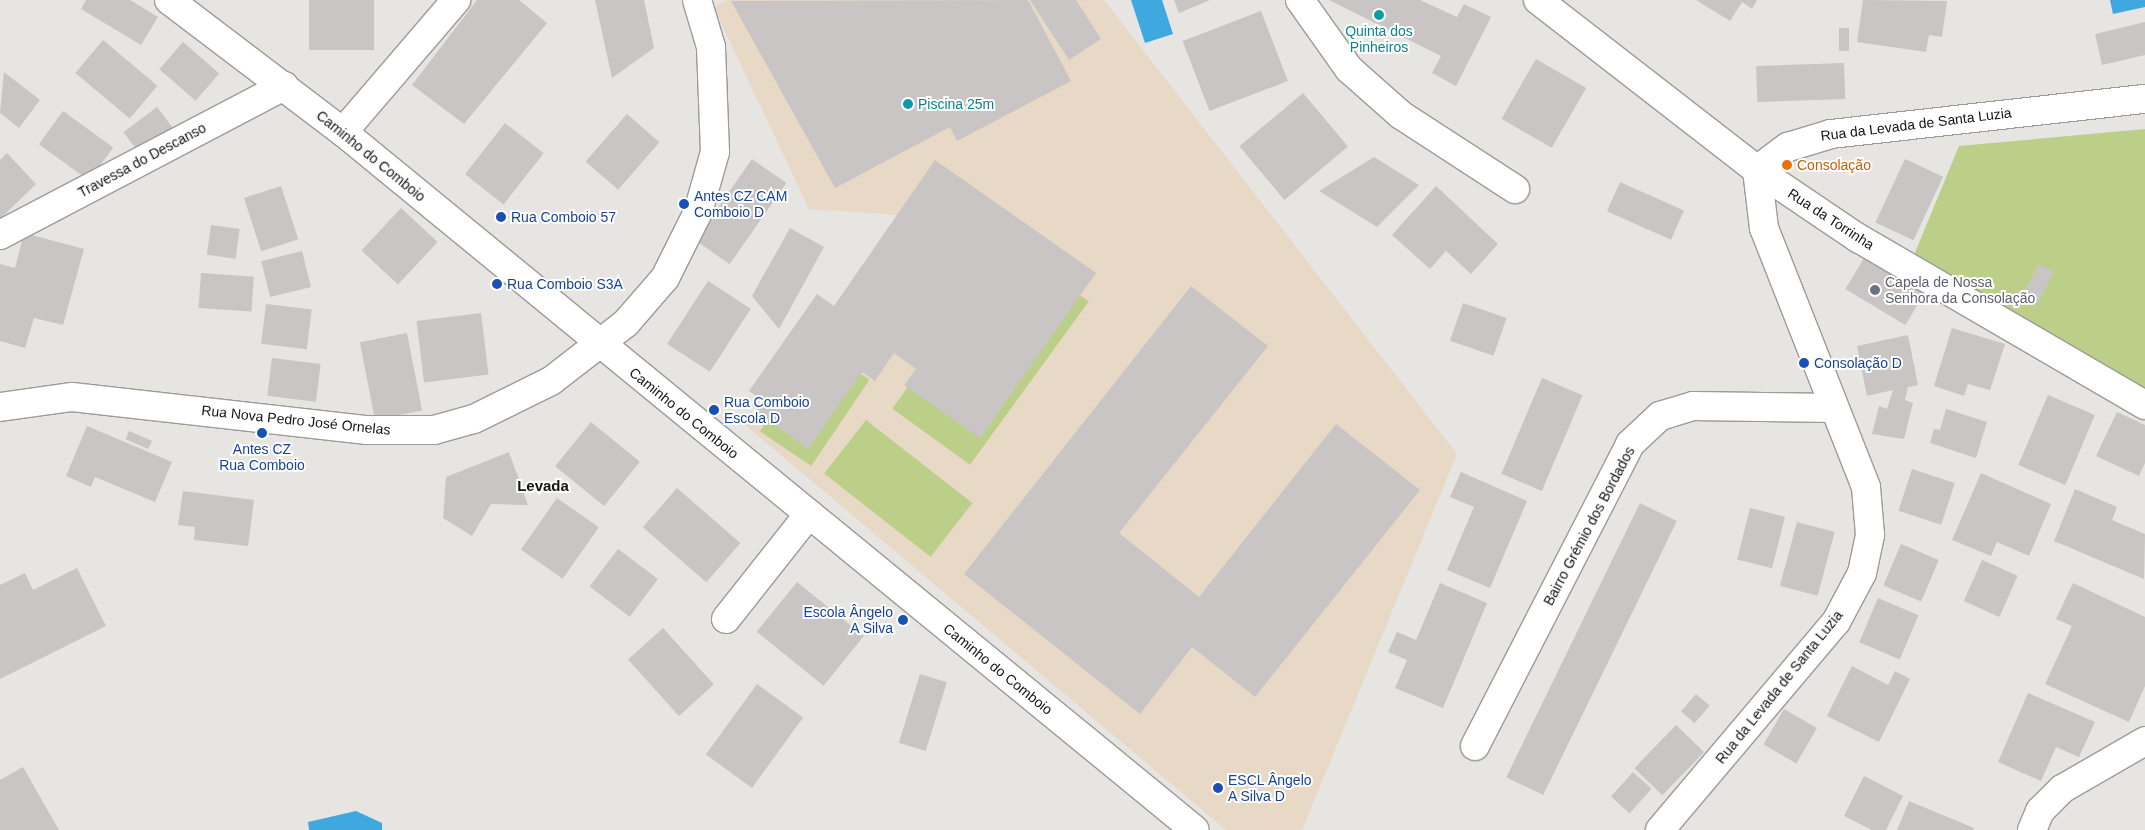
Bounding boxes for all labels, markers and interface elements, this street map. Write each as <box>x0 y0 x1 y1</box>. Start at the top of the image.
marker: Quinta dos Pinheiros <box>1373 9 1385 21</box>
place label: Quinta dos Pinheiros <box>1345 23 1413 56</box>
place label: Piscina 25m <box>918 96 994 112</box>
marker: Piscina 25m <box>902 98 914 110</box>
street label: Rua da Levada de Santa Luzia <box>1820 104 2012 144</box>
street label: Caminho do Comboio <box>313 107 429 205</box>
street label: Travessa do Descanso <box>75 119 209 201</box>
place label: Consolação <box>1797 157 1871 173</box>
marker: Consolação <box>1781 159 1793 171</box>
street label: Rua da Torrinha <box>1785 185 1877 253</box>
place label: Antes CZ CAM Comboio D <box>694 188 787 220</box>
marker: Antes CZ CAM Comboio D <box>678 198 690 210</box>
place label: Rua Comboio 57 <box>511 209 616 225</box>
marker: Rua Comboio 57 <box>495 211 507 223</box>
place label: Capela de Nossa Senhora da Consolação <box>1885 274 2035 306</box>
place label: Rua Comboio S3A <box>507 276 623 292</box>
marker: Rua Comboio S3A <box>491 278 503 290</box>
marker: Capela de Nossa Senhora da Consolação <box>1869 284 1881 296</box>
place label: Consolação D <box>1814 355 1902 371</box>
marker: Consolação D <box>1798 357 1810 369</box>
street label: Caminho do Comboio <box>626 364 742 462</box>
place label: Rua Comboio Escola D <box>724 394 810 427</box>
street label: Rua Nova Pedro José Ornelas <box>201 402 391 438</box>
marker: Rua Comboio Escola D <box>708 404 720 416</box>
marker: Antes CZ Rua Comboio <box>256 427 268 439</box>
place label: Antes CZ Rua Comboio <box>219 441 305 474</box>
street label: Bairro Grémio dos Bordados <box>1540 444 1638 608</box>
district label: Levada <box>517 477 569 495</box>
place label: Escola Ângelo A Silva <box>803 604 893 636</box>
street label: Rua da Levada de Santa Luzia <box>1712 607 1846 767</box>
marker: Escola Ângelo A Silva <box>897 614 909 626</box>
street label: Caminho do Comboio <box>940 620 1056 718</box>
place label: ESCL Ângelo A Silva D <box>1228 772 1312 804</box>
marker: ESCL Ângelo A Silva D <box>1212 782 1224 794</box>

